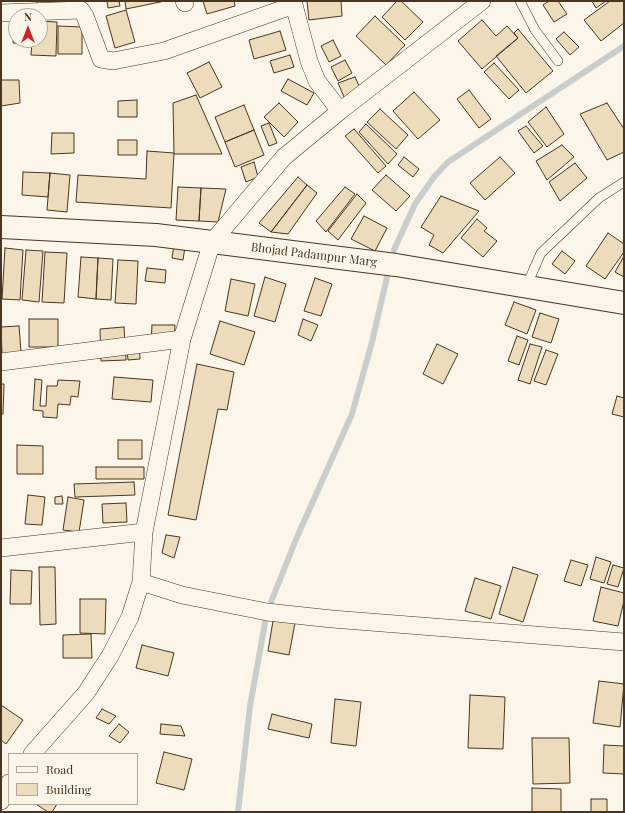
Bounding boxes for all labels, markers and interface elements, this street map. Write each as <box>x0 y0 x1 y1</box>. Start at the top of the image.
north arrow <box>8 8 48 48</box>
text: N <box>24 9 32 24</box>
street label: Bhojad Padampur Marg <box>250 240 378 270</box>
legend <box>8 753 138 805</box>
text: Road <box>46 761 73 777</box>
text: Building <box>46 781 91 797</box>

